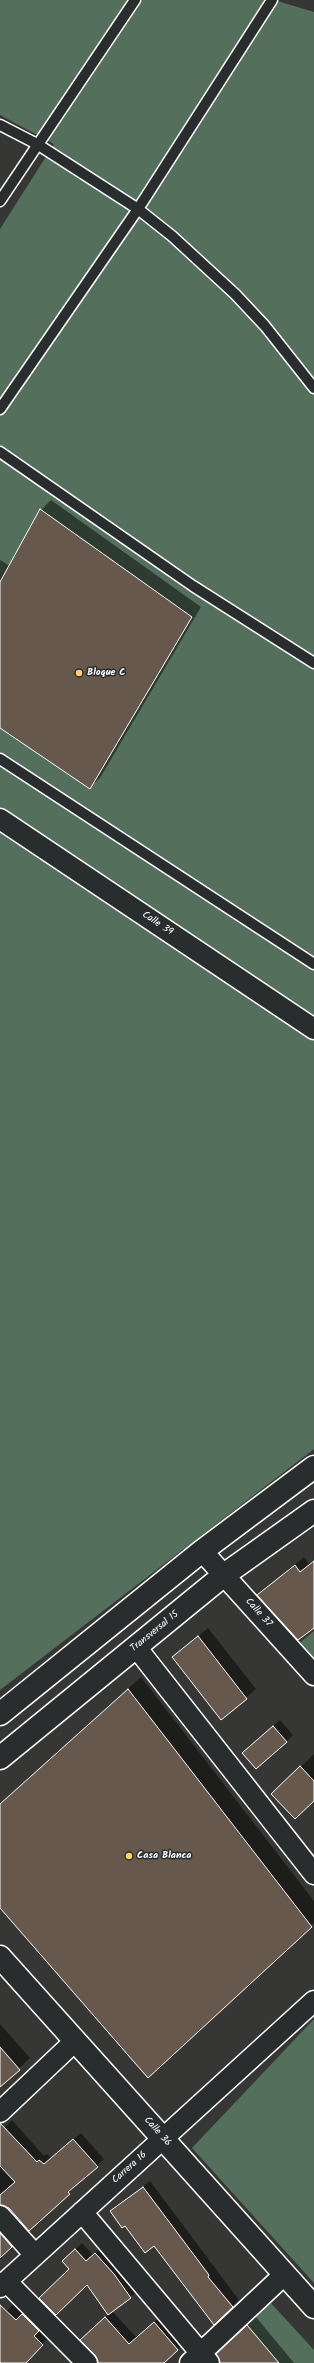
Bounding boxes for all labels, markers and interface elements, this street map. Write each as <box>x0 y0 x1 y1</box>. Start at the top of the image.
place label: Bloque C <box>87 667 125 679</box>
marker: Bloque C <box>74 668 84 678</box>
street label: Calle 39 <box>139 909 175 939</box>
street label: Calle 37 <box>242 1596 274 1630</box>
street label: Transversal 15 <box>128 1609 182 1655</box>
place label: Casa Blanca <box>137 1850 191 1862</box>
marker: Casa Blanca <box>124 1851 134 1861</box>
street label: Calle 36 <box>141 2115 173 2149</box>
street label: Carrera 16 <box>110 2149 150 2187</box>

